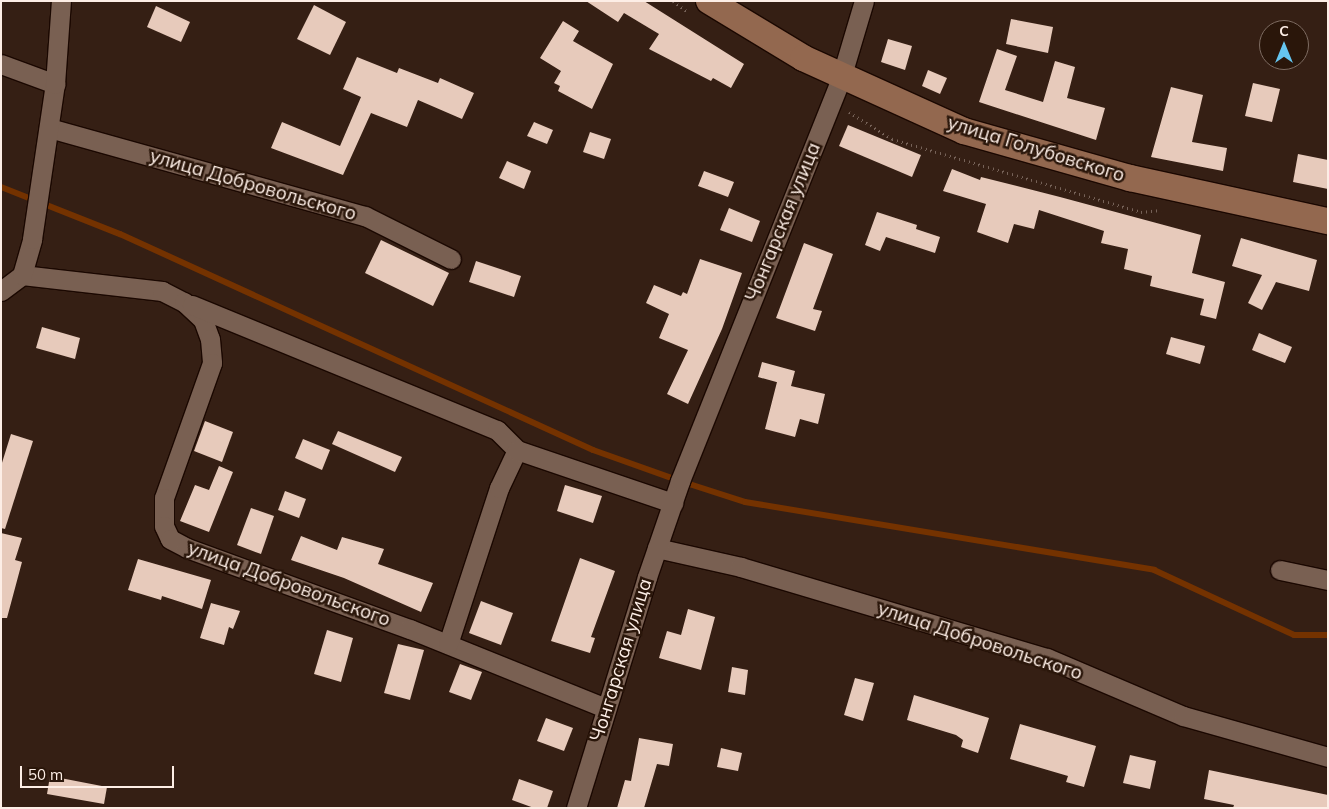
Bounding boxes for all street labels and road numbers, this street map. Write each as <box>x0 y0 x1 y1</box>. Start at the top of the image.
street label: улица Голубовского <box>945 111 1127 187</box>
street label: Чонгарская улица <box>741 139 825 305</box>
street label: улица Добровольского <box>147 145 359 225</box>
street label: улица Добровольского <box>185 537 393 631</box>
street label: Чонгарская улица <box>585 576 657 744</box>
street label: улица Добровольского <box>875 597 1085 685</box>

